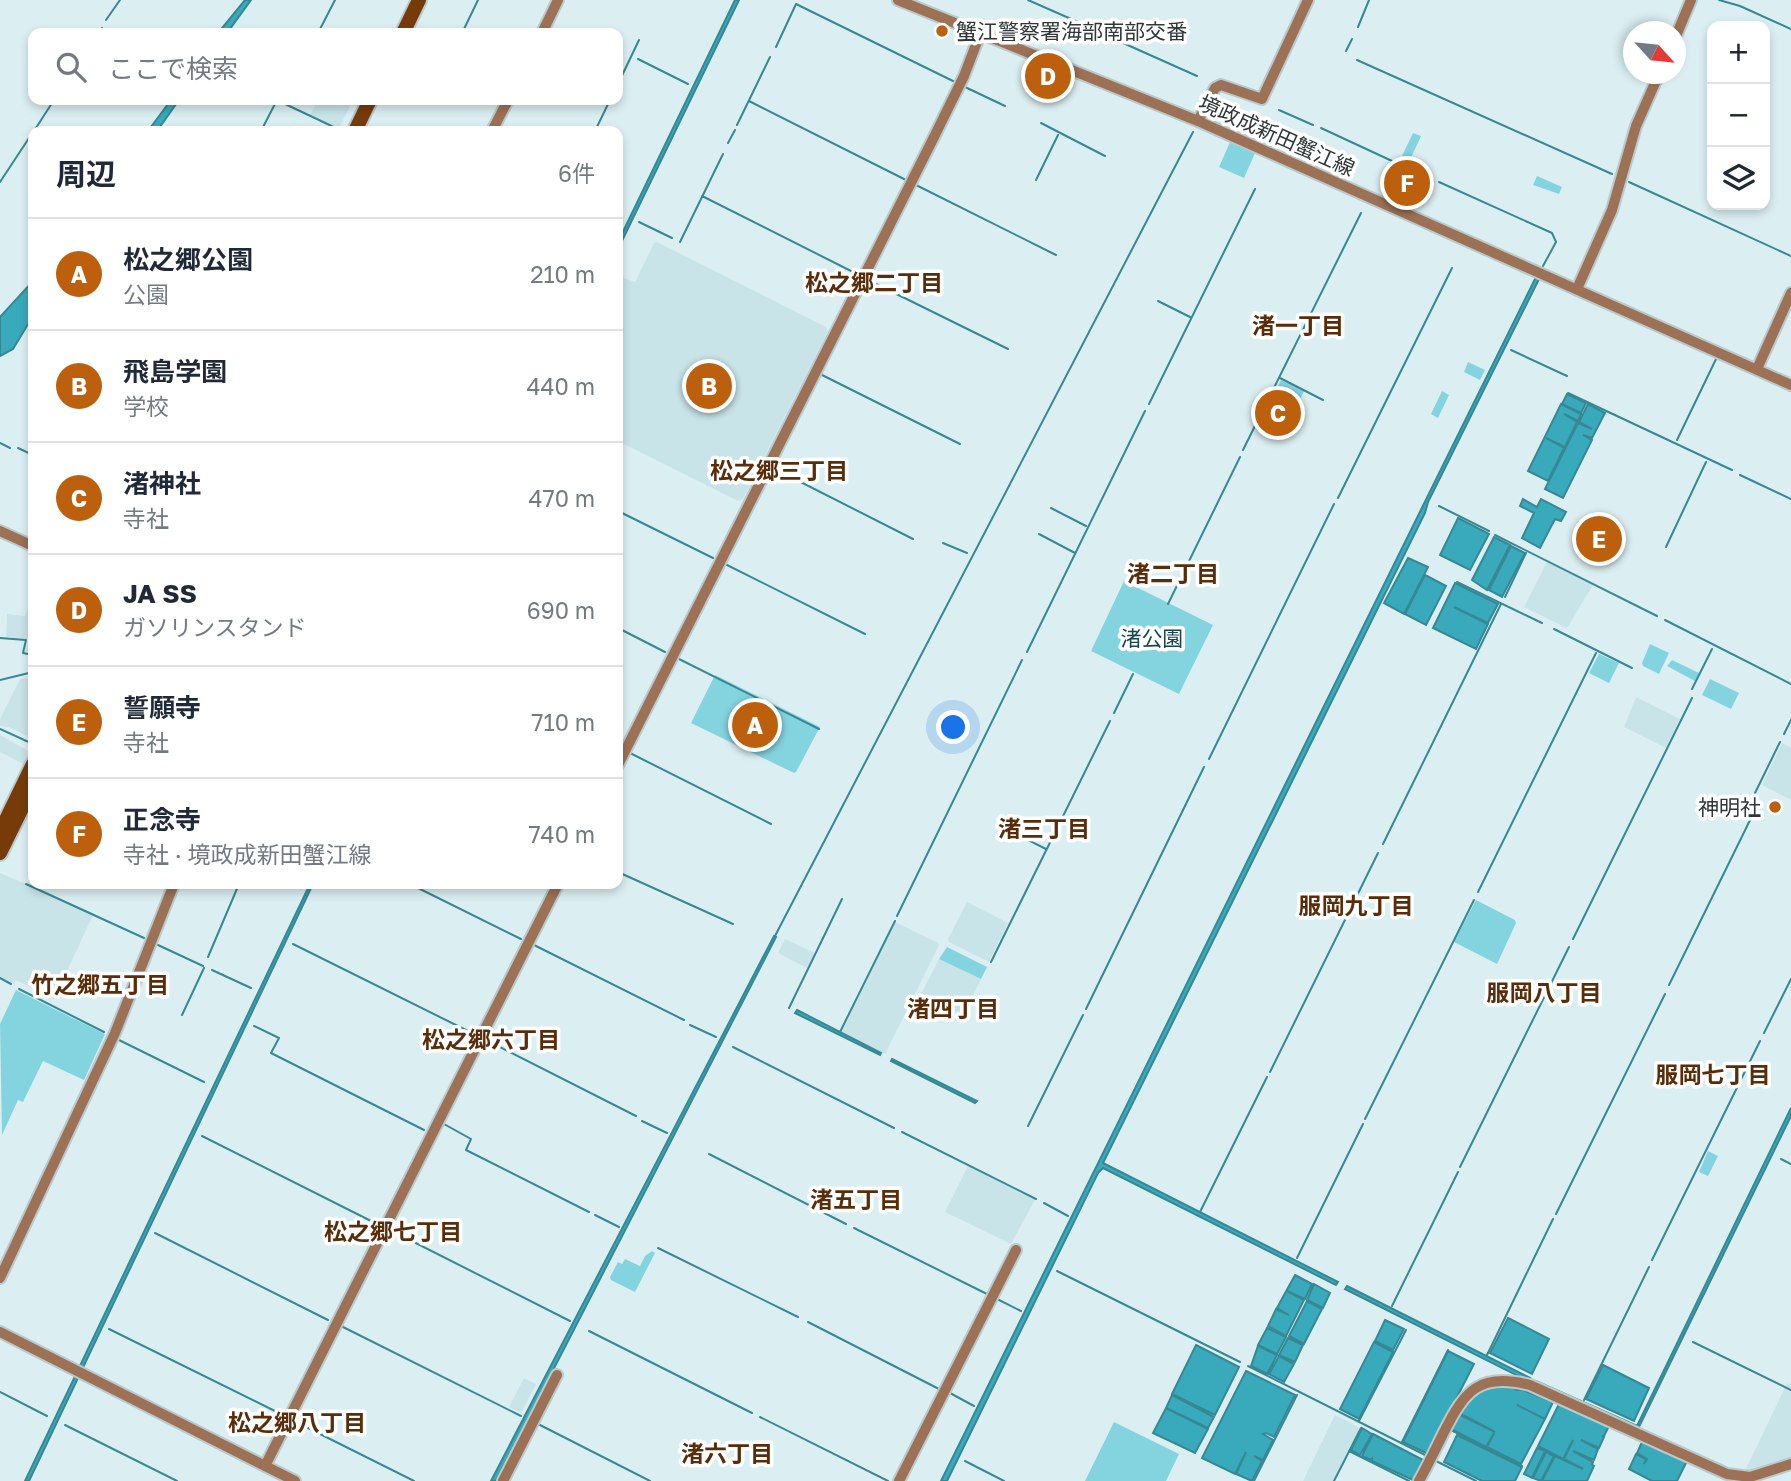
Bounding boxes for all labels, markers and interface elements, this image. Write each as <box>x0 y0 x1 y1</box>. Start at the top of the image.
place label: 蟹江警察署海部南部交番 <box>956 18 1187 44</box>
north arrow <box>1623 21 1686 84</box>
map controls <box>1707 21 1770 210</box>
button: + <box>1707 21 1770 84</box>
marker: 蟹江警察署海部南部交番 <box>934 23 950 39</box>
search box <box>28 28 623 105</box>
icon: search <box>52 48 90 86</box>
pin: D <box>1025 50 1071 102</box>
text: ここで検索 <box>108 53 238 84</box>
button: − <box>1707 84 1770 147</box>
street label: 境政成新田蟹江線 <box>1195 89 1359 181</box>
button: layers <box>1707 147 1770 210</box>
text: 周辺 <box>56 156 116 192</box>
pin: F <box>1384 157 1430 209</box>
text: 6件 <box>558 159 595 187</box>
text: 松之郷公園 <box>123 244 253 275</box>
text: A <box>71 260 87 288</box>
text: 210 m <box>530 260 595 288</box>
district label: 松之郷二丁目 <box>805 268 943 296</box>
text: 公園 <box>123 280 169 308</box>
district label: 渚一丁目 <box>1252 311 1344 339</box>
text: 飛島学園 <box>123 356 227 387</box>
pin: B <box>686 360 732 412</box>
text: B <box>71 372 87 400</box>
text: 440 m <box>527 372 595 400</box>
pin: C <box>1255 387 1301 439</box>
text: 学校 <box>123 392 169 420</box>
district label: 松之郷三丁目 <box>710 456 848 484</box>
text: 渚神社 <box>123 468 201 499</box>
text: C <box>71 484 87 512</box>
text: 470 m <box>528 484 595 512</box>
text: 寺社 <box>123 504 169 532</box>
pin: E <box>1576 513 1622 565</box>
district label: 渚二丁目 <box>1127 559 1219 587</box>
text: JA SS <box>123 578 197 609</box>
text: D <box>71 596 87 624</box>
text: 690 m <box>527 596 595 624</box>
text: ガソリンスタンド <box>123 613 307 641</box>
park label: 渚公園 <box>1121 625 1184 651</box>
text: 誓願寺 <box>123 692 201 723</box>
pin: A <box>732 699 778 751</box>
text: E <box>72 708 86 736</box>
text: 710 m <box>531 708 595 736</box>
your location <box>936 710 970 744</box>
text: 寺社 <box>123 728 169 756</box>
place label: 神明社 <box>1698 794 1761 820</box>
marker: 神明社 <box>1767 799 1783 815</box>
text: 正念寺 <box>123 804 201 835</box>
district label: 渚三丁目 <box>998 814 1090 842</box>
text: F <box>72 820 86 848</box>
text: 740 m <box>528 820 595 848</box>
text: 寺社 · 境政成新田蟹江線 <box>123 840 371 868</box>
district label: 服岡九丁目 <box>1299 891 1414 919</box>
district label: 竹之郷五丁目 <box>31 970 169 998</box>
district label: 服岡八丁目 <box>1487 978 1602 1006</box>
district label: 渚四丁目 <box>907 994 999 1022</box>
district label: 松之郷六丁目 <box>422 1025 560 1053</box>
district label: 服岡七丁目 <box>1656 1060 1771 1088</box>
district label: 渚五丁目 <box>810 1185 902 1213</box>
district label: 松之郷七丁目 <box>324 1217 462 1245</box>
district label: 松之郷八丁目 <box>228 1408 366 1436</box>
district label: 渚六丁目 <box>681 1439 773 1467</box>

